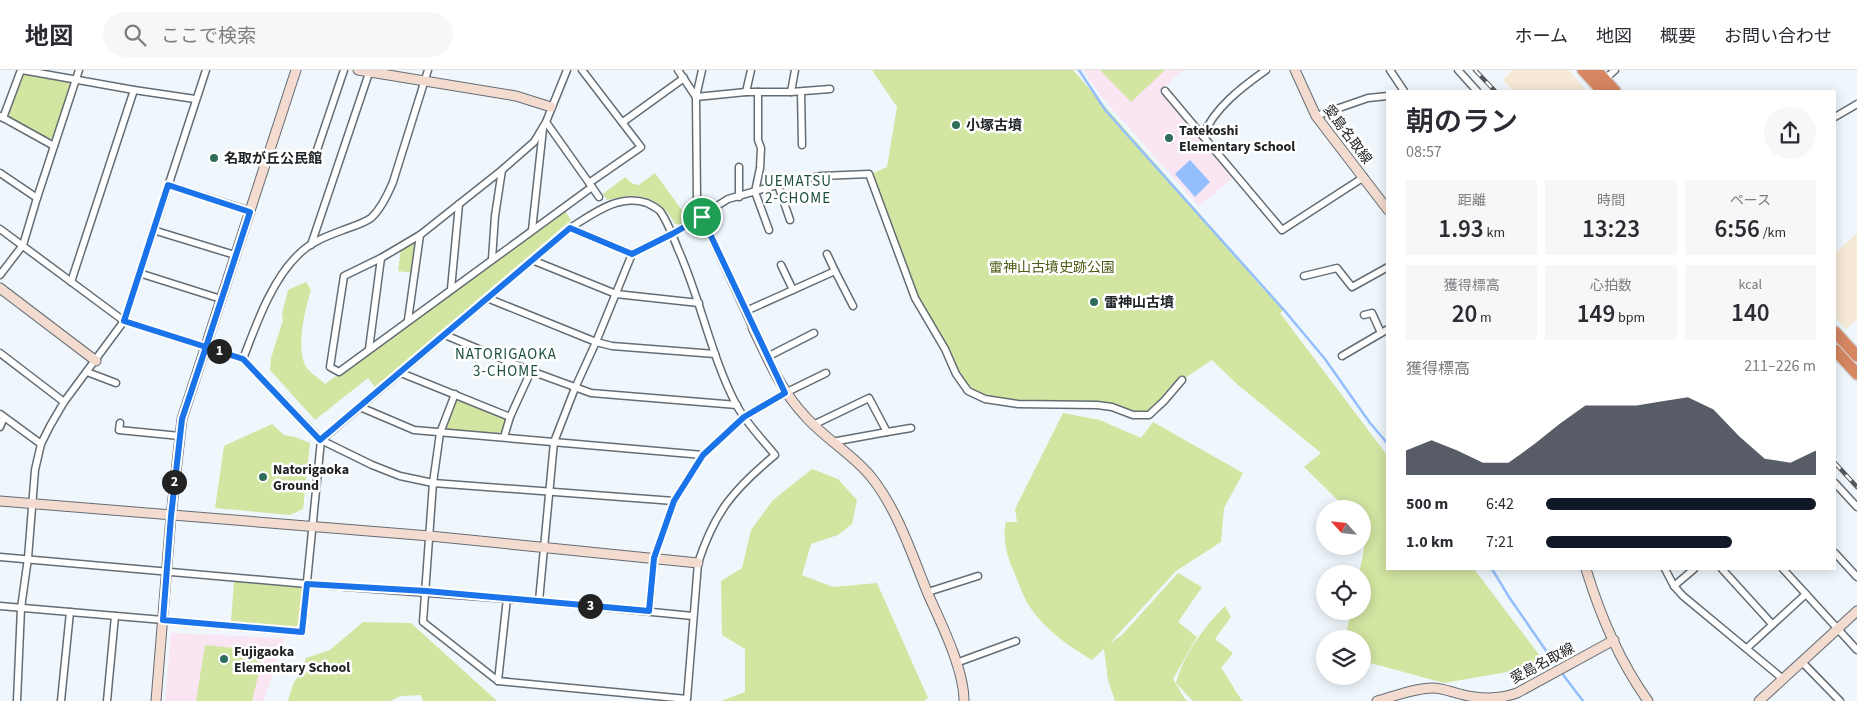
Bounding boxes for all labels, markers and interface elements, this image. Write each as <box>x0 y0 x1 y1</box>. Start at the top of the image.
search box <box>103 12 453 57</box>
text: 地図 <box>25 19 73 54</box>
icon: search <box>121 21 149 49</box>
text: ここで検索 <box>161 23 256 50</box>
text: ホーム <box>1515 24 1568 49</box>
text: 地図 <box>1596 24 1632 49</box>
text: 概要 <box>1660 24 1696 49</box>
text: お問い合わせ <box>1724 24 1832 49</box>
street label: 愛島名取線 <box>1318 101 1376 169</box>
text: 朝のラン <box>1406 102 1518 142</box>
button: share <box>1764 107 1816 159</box>
place label: 小塚古墳 <box>966 116 1022 136</box>
marker: 小塚古墳 <box>950 119 962 131</box>
place label: Tatekoshi Elementary School <box>1179 121 1295 157</box>
marker: Tatekoshi Elementary School <box>1163 132 1175 144</box>
text: 08:57 <box>1406 141 1442 163</box>
place label: 名取が丘公民館 <box>224 149 322 169</box>
marker: 名取が丘公民館 <box>208 152 220 164</box>
district label: UEMATSU 2-CHOME <box>764 171 832 209</box>
text: 距離 <box>1458 191 1486 211</box>
text: 時間 <box>1597 191 1625 211</box>
text: ペース <box>1730 191 1771 211</box>
pin <box>681 196 723 238</box>
icon: arrive <box>688 203 716 231</box>
text: 1.93 <box>1438 211 1484 247</box>
text: 13:23 <box>1582 211 1640 247</box>
text: 6:56 <box>1715 211 1760 247</box>
text: km <box>1484 223 1505 243</box>
text: /km <box>1760 223 1786 243</box>
park label: 雷神山古墳史跡公園 <box>989 258 1115 278</box>
text: kcal <box>1739 275 1762 295</box>
text: 獲得標高 <box>1444 276 1500 296</box>
text: 心拍数 <box>1590 276 1632 296</box>
place label: 雷神山古墳 <box>1104 293 1174 313</box>
text: 140 <box>1731 295 1770 331</box>
marker: 雷神山古墳 <box>1088 296 1100 308</box>
text: 20 <box>1452 296 1477 332</box>
text: 149 <box>1577 296 1615 332</box>
text: m <box>1477 308 1492 328</box>
text: bpm <box>1615 308 1645 328</box>
pin: 1 <box>206 338 232 364</box>
text: 1 <box>216 341 223 361</box>
district label: NATORIGAOKA 3-CHOME <box>455 344 557 382</box>
text: 211–226 m <box>1744 355 1816 377</box>
text: 獲得標高 <box>1406 358 1470 380</box>
place label: Natorigaoka Ground <box>273 460 349 496</box>
pin: 2 <box>162 470 186 494</box>
marker: Natorigaoka Ground <box>257 471 269 483</box>
text: 2 <box>171 472 178 492</box>
text: 500 m <box>1406 493 1448 515</box>
text: 6:42 <box>1486 493 1514 515</box>
north arrow <box>1316 500 1371 555</box>
map controls <box>1316 500 1371 685</box>
text: 1.0 km <box>1406 531 1453 553</box>
text: 7:21 <box>1486 531 1514 553</box>
button: locate <box>1316 565 1371 620</box>
pin: 3 <box>578 594 602 618</box>
text: 3 <box>587 596 594 616</box>
button: layers <box>1316 630 1371 685</box>
street label: 愛島名取線 <box>1507 639 1578 689</box>
place label: Fujigaoka Elementary School <box>234 642 350 678</box>
marker: Fujigaoka Elementary School <box>218 653 230 665</box>

